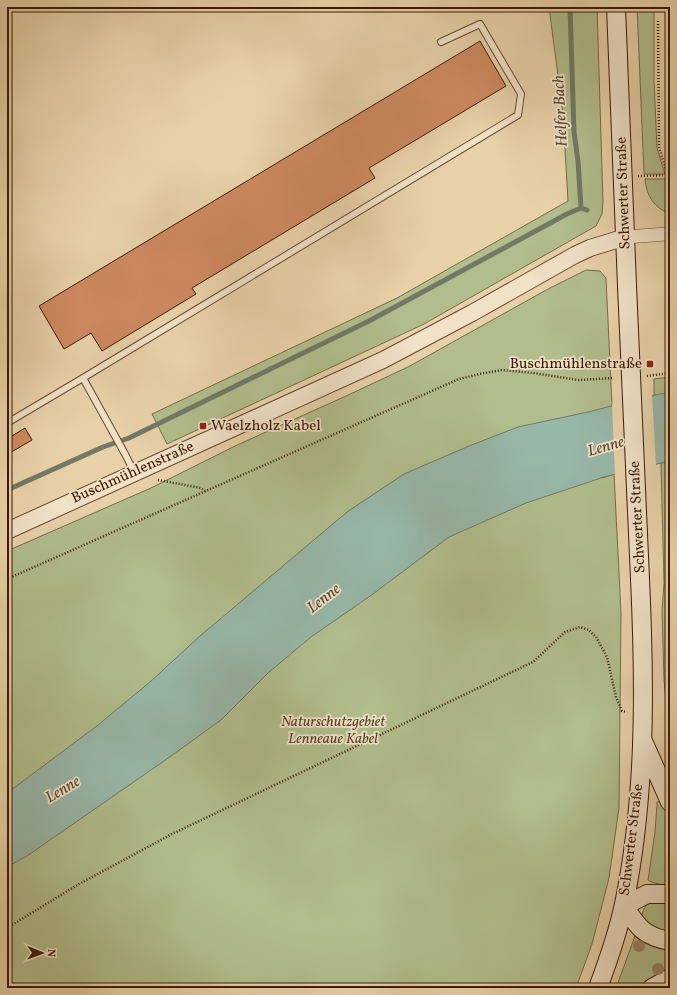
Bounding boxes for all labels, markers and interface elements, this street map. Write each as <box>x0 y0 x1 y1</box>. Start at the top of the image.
water label: Helfer Bach <box>548 75 574 147</box>
street label: Schwerter Straße <box>612 136 636 250</box>
place label: Buschmühlenstraße <box>510 354 642 375</box>
marker: Buschmühlenstraße <box>645 359 655 369</box>
place label: Waelzholz Kabel <box>211 416 321 437</box>
marker: Waelzholz Kabel <box>198 421 208 431</box>
water label: Lenne <box>585 431 627 463</box>
street label: Buschmühlenstraße <box>68 437 198 509</box>
street label: Schwerter Straße <box>625 460 651 574</box>
water label: Lenne <box>303 579 345 619</box>
park label: Naturschutzgebiet Lenneaue Kabel <box>281 712 386 750</box>
water label: Lenne <box>41 771 85 809</box>
street label: Schwerter Straße <box>615 783 649 897</box>
north arrow <box>22 933 62 973</box>
text: N <box>43 949 58 957</box>

